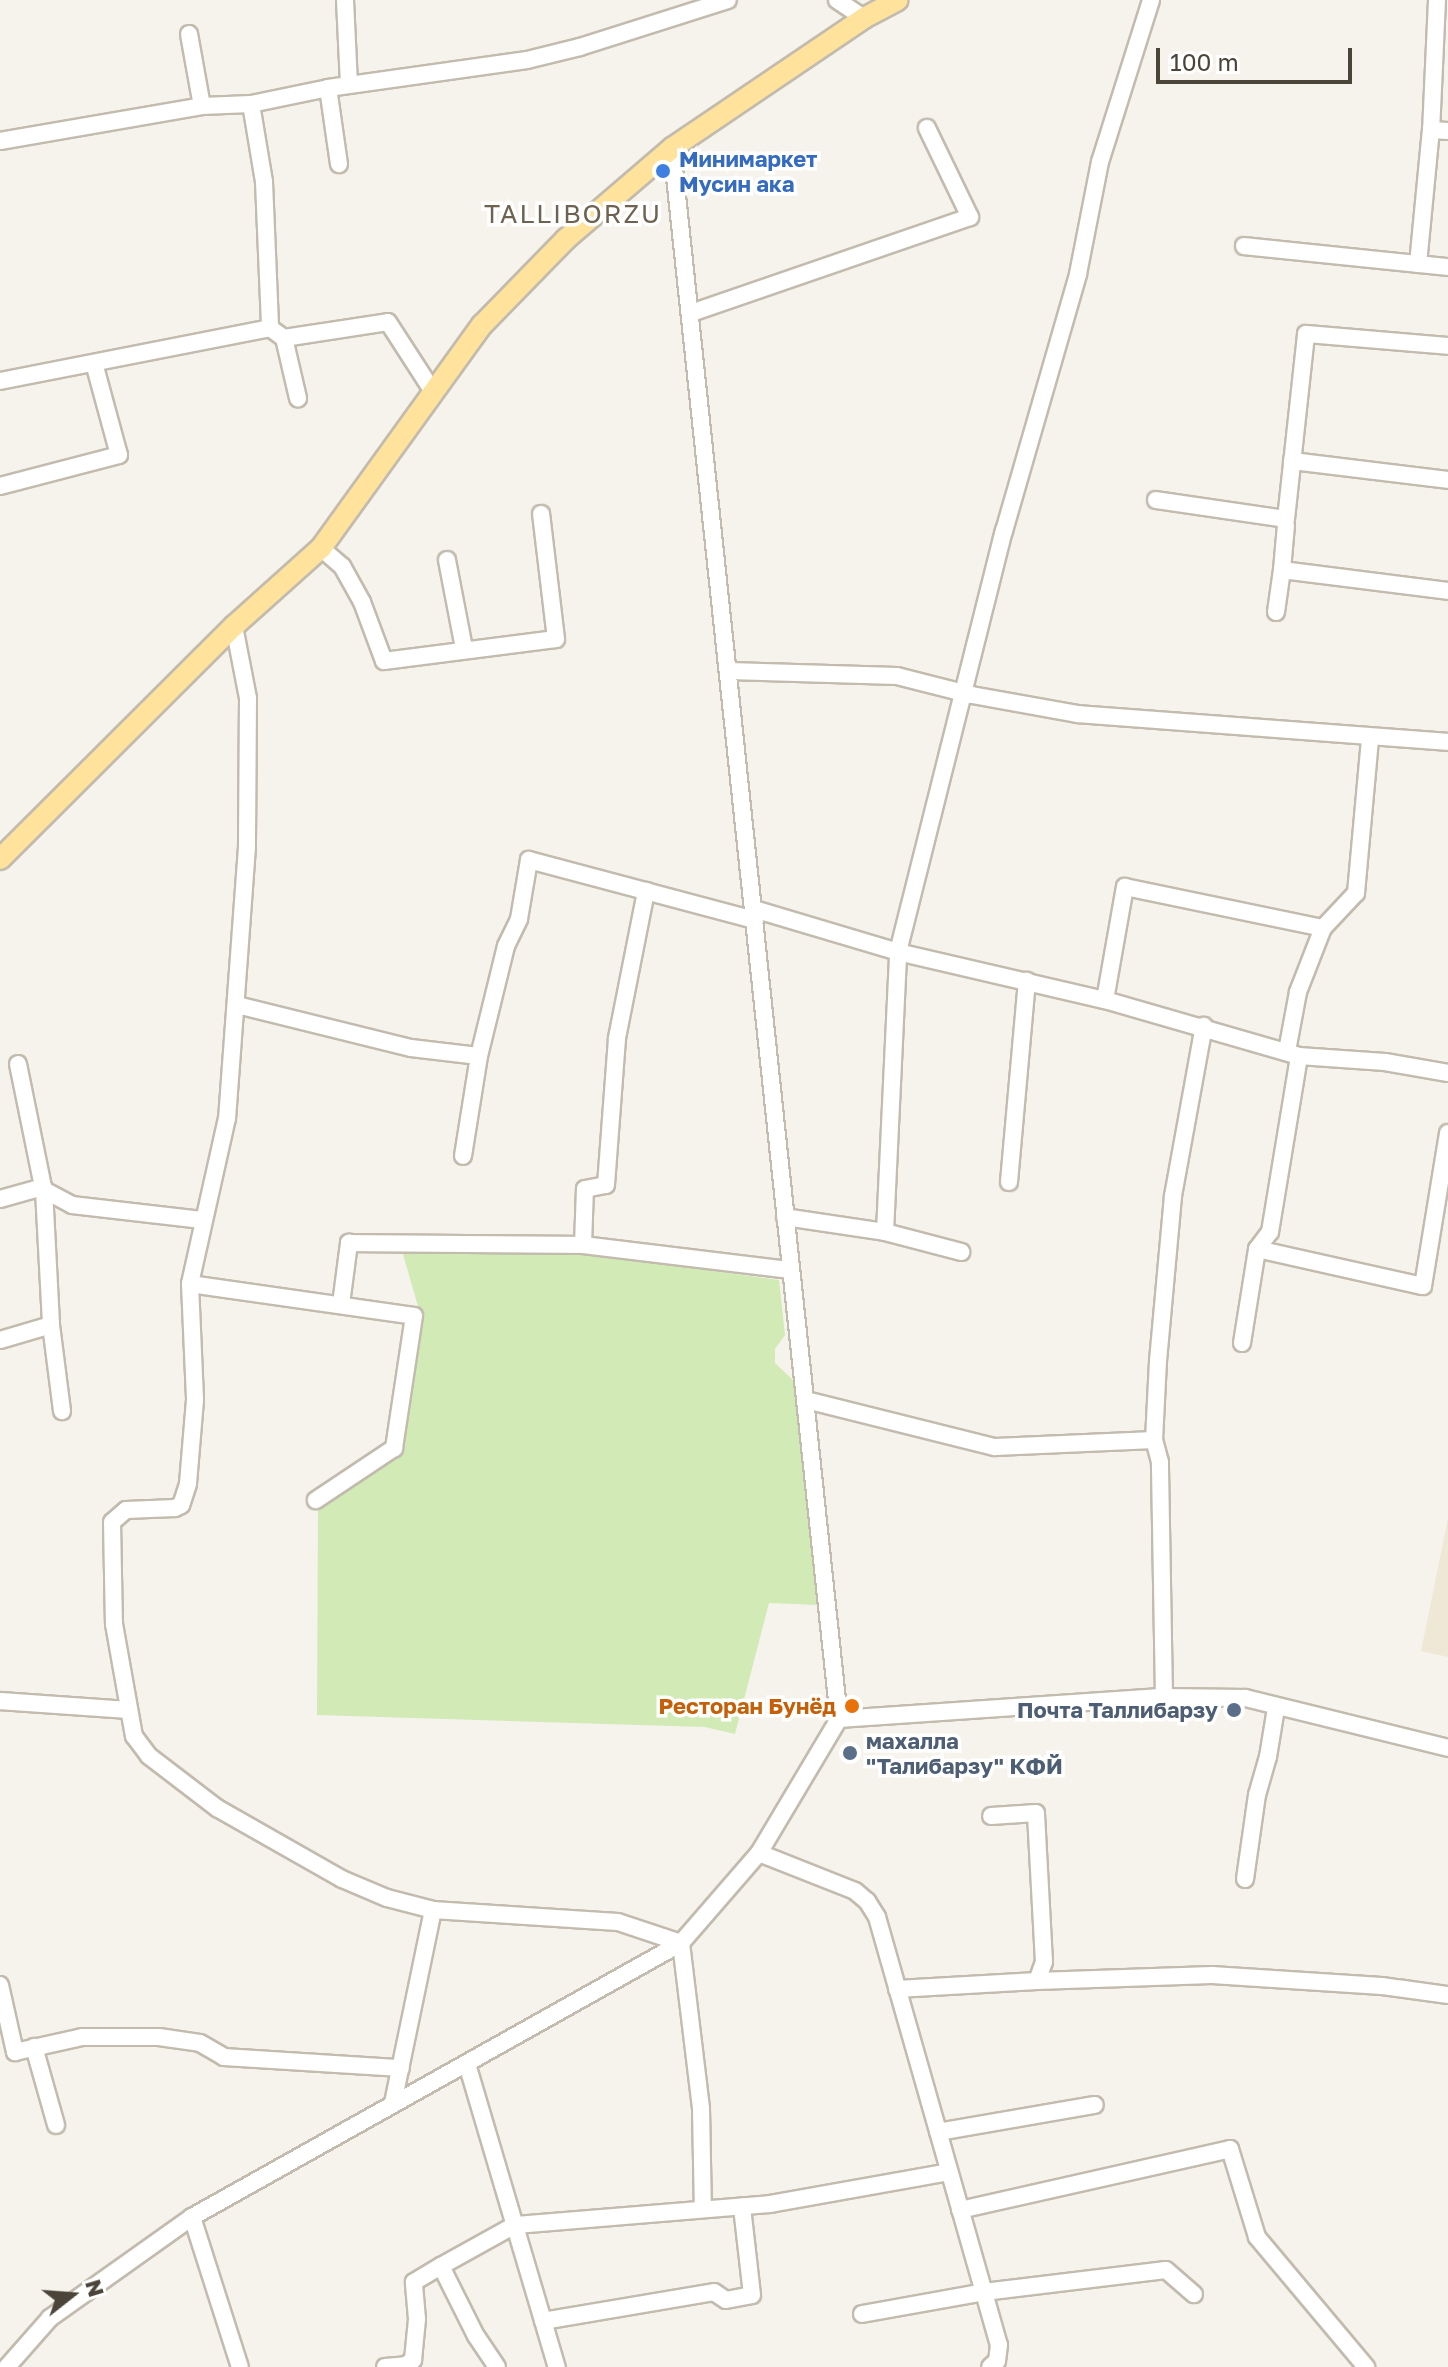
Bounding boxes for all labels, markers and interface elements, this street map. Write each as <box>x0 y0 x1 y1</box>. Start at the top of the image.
scale bar <box>1160 32 1356 82</box>
text: 100 m <box>1170 47 1239 76</box>
place label: Минимаркет Мусин ака <box>679 145 817 196</box>
marker: Минимаркет Мусин ака <box>654 162 672 180</box>
district label: TALLIBORZU <box>484 198 662 230</box>
place label: Ресторан Бунёд <box>659 1693 836 1719</box>
marker: Ресторан Бунёд <box>843 1697 861 1715</box>
place label: Почта Таллибарзу <box>1017 1697 1218 1723</box>
marker: Почта Таллибарзу <box>1225 1701 1243 1719</box>
place label: махалла "Талибарзу" КФЙ <box>866 1727 1063 1778</box>
marker: махалла "Талибарзу" КФЙ <box>841 1744 859 1762</box>
north arrow <box>32 2255 112 2335</box>
text: N <box>80 2276 111 2300</box>

